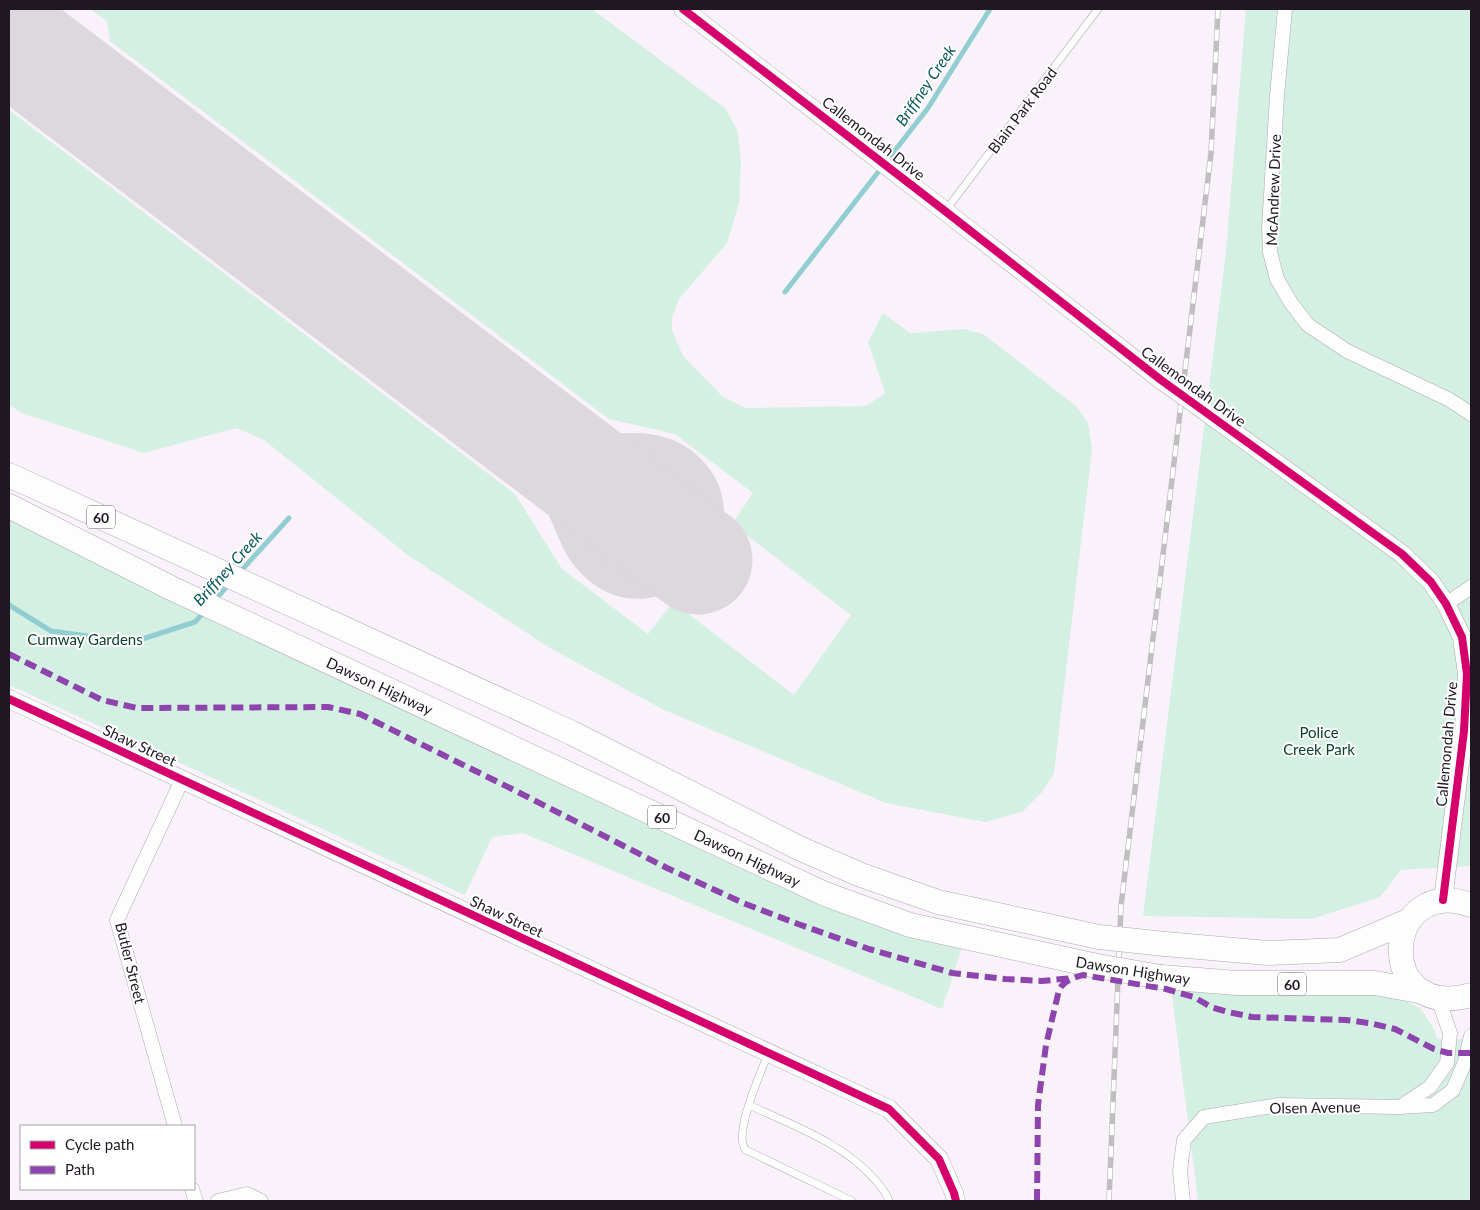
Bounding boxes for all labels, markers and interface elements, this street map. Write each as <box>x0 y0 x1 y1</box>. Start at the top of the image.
water label: Briffney Creek <box>891 41 959 129</box>
street label: Blain Park Road <box>984 64 1060 156</box>
street label: Callemondah Drive <box>819 92 929 184</box>
street label: McAndrew Drive <box>1262 134 1284 246</box>
street label: Callemondah Drive <box>1138 342 1250 430</box>
road number: 60 <box>87 506 115 528</box>
water label: Briffney Creek <box>189 527 266 609</box>
park label: Cumway Gardens <box>27 630 143 648</box>
street label: Dawson Highway <box>324 653 436 718</box>
street label: Callemondah Drive <box>1432 681 1460 807</box>
street label: Shaw Street <box>101 720 180 770</box>
park label: Police Creek Park <box>1283 723 1355 758</box>
road number: 60 <box>648 806 676 829</box>
street label: Dawson Highway <box>691 825 804 890</box>
street label: Shaw Street <box>468 891 547 941</box>
street label: Butler Street <box>112 920 150 1006</box>
street label: Dawson Highway <box>1075 952 1192 988</box>
road number: 60 <box>1278 972 1306 996</box>
street label: Olsen Avenue <box>1269 1097 1361 1117</box>
legend <box>20 1125 195 1190</box>
text: Cycle path <box>65 1135 134 1153</box>
text: Path <box>65 1160 95 1178</box>

